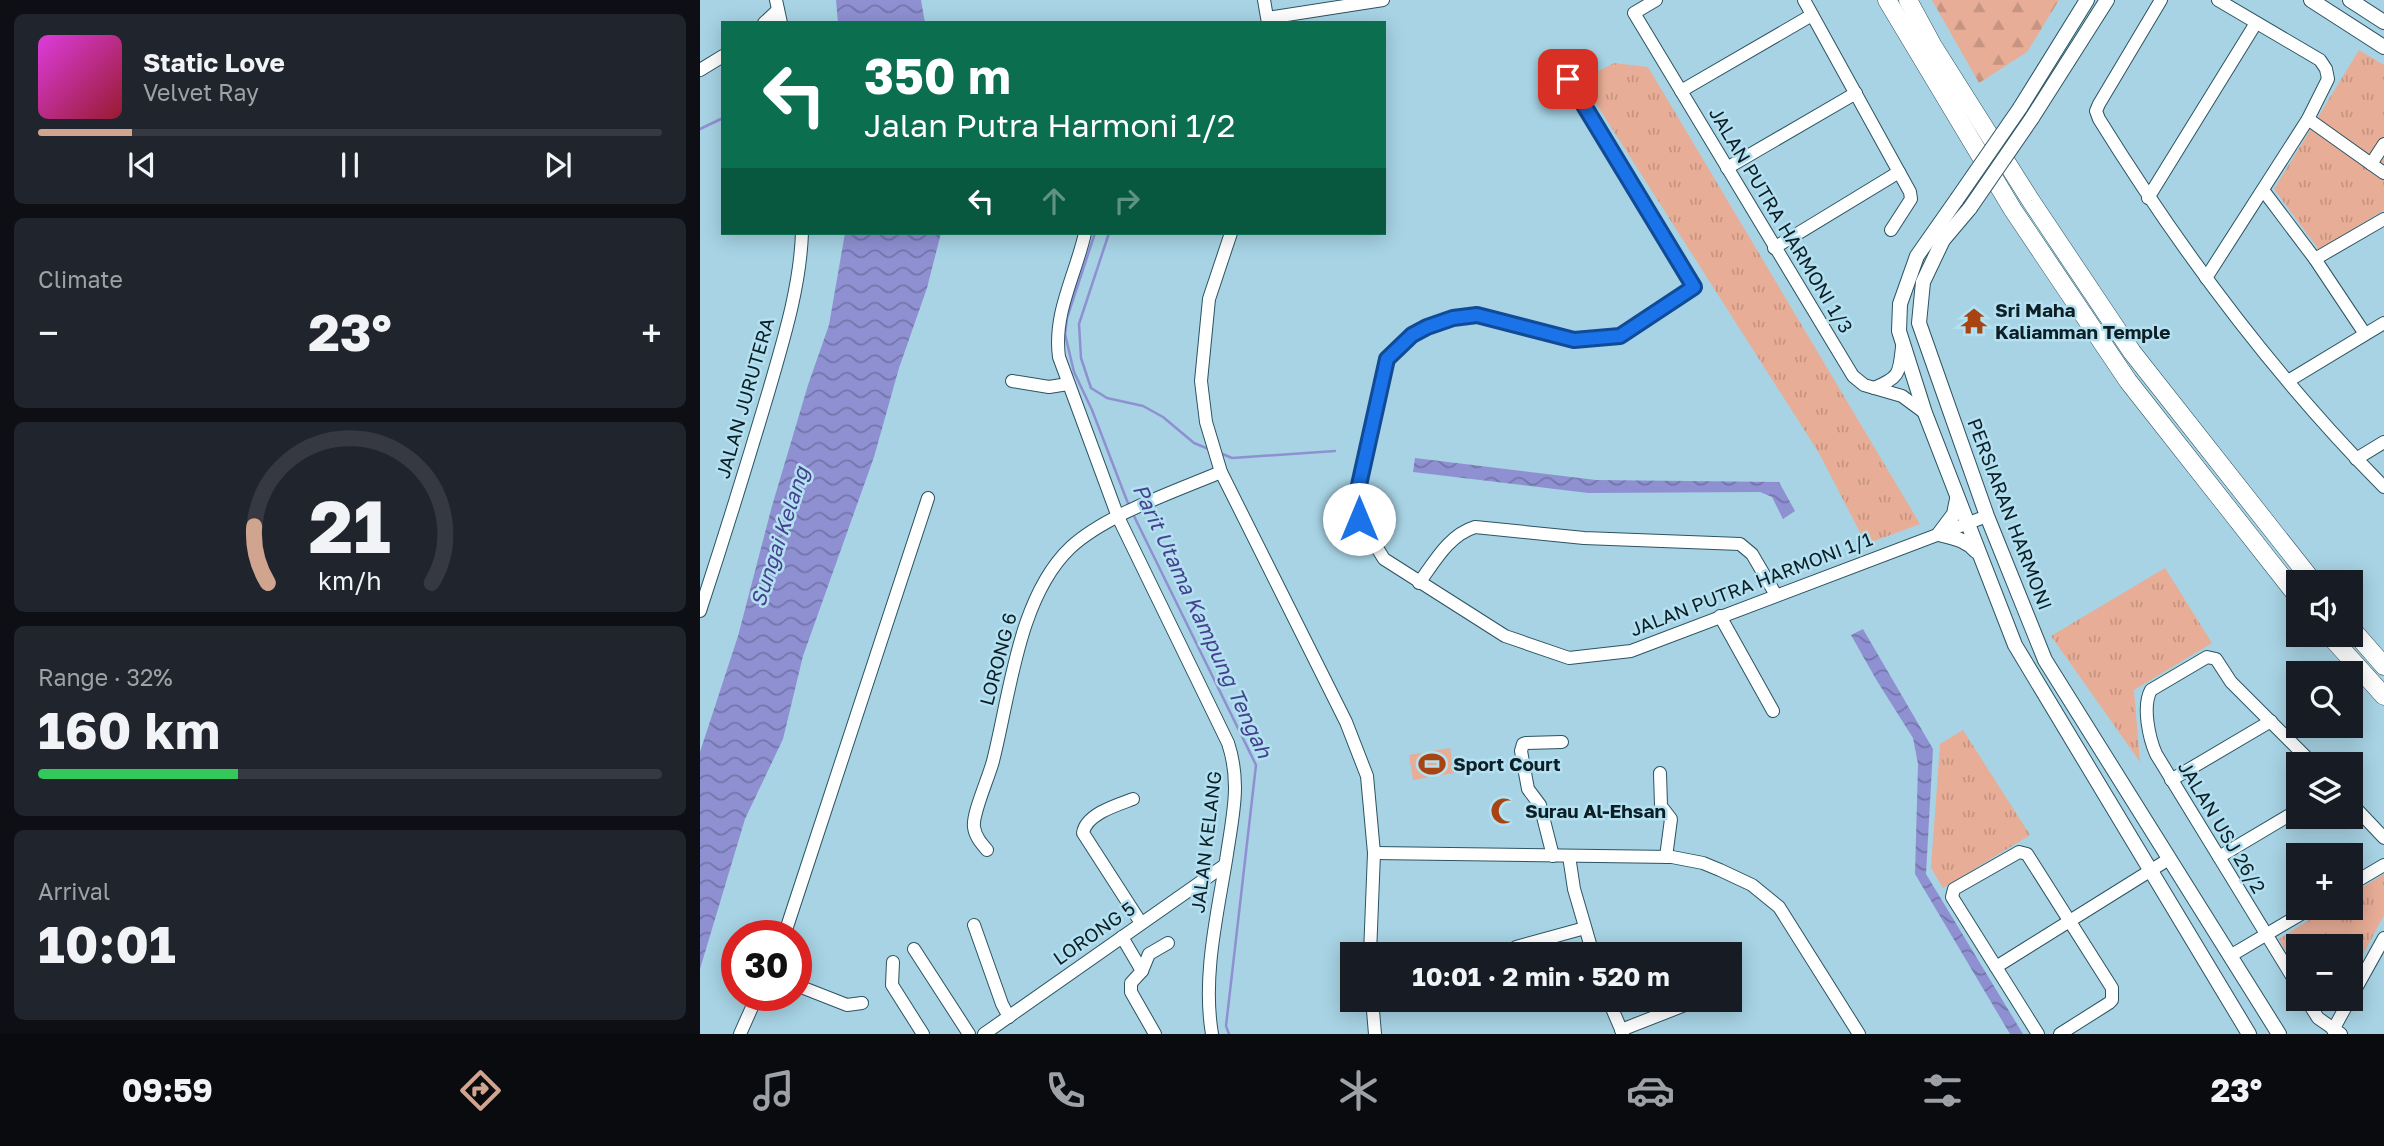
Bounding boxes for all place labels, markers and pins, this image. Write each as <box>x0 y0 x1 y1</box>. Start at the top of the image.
pin <box>1538 49 1598 109</box>
place label: Sri Maha Kaliamman Temple <box>1995 298 2171 343</box>
temple icon: Sri Maha Kaliamman Temple <box>1959 306 1989 336</box>
sports icon: Sport Court <box>1417 749 1447 779</box>
place label: Sport Court <box>1453 752 1561 775</box>
mosque icon: Surau Al-Ehsan <box>1489 796 1519 826</box>
place label: Surau Al-Ehsan <box>1525 799 1666 822</box>

